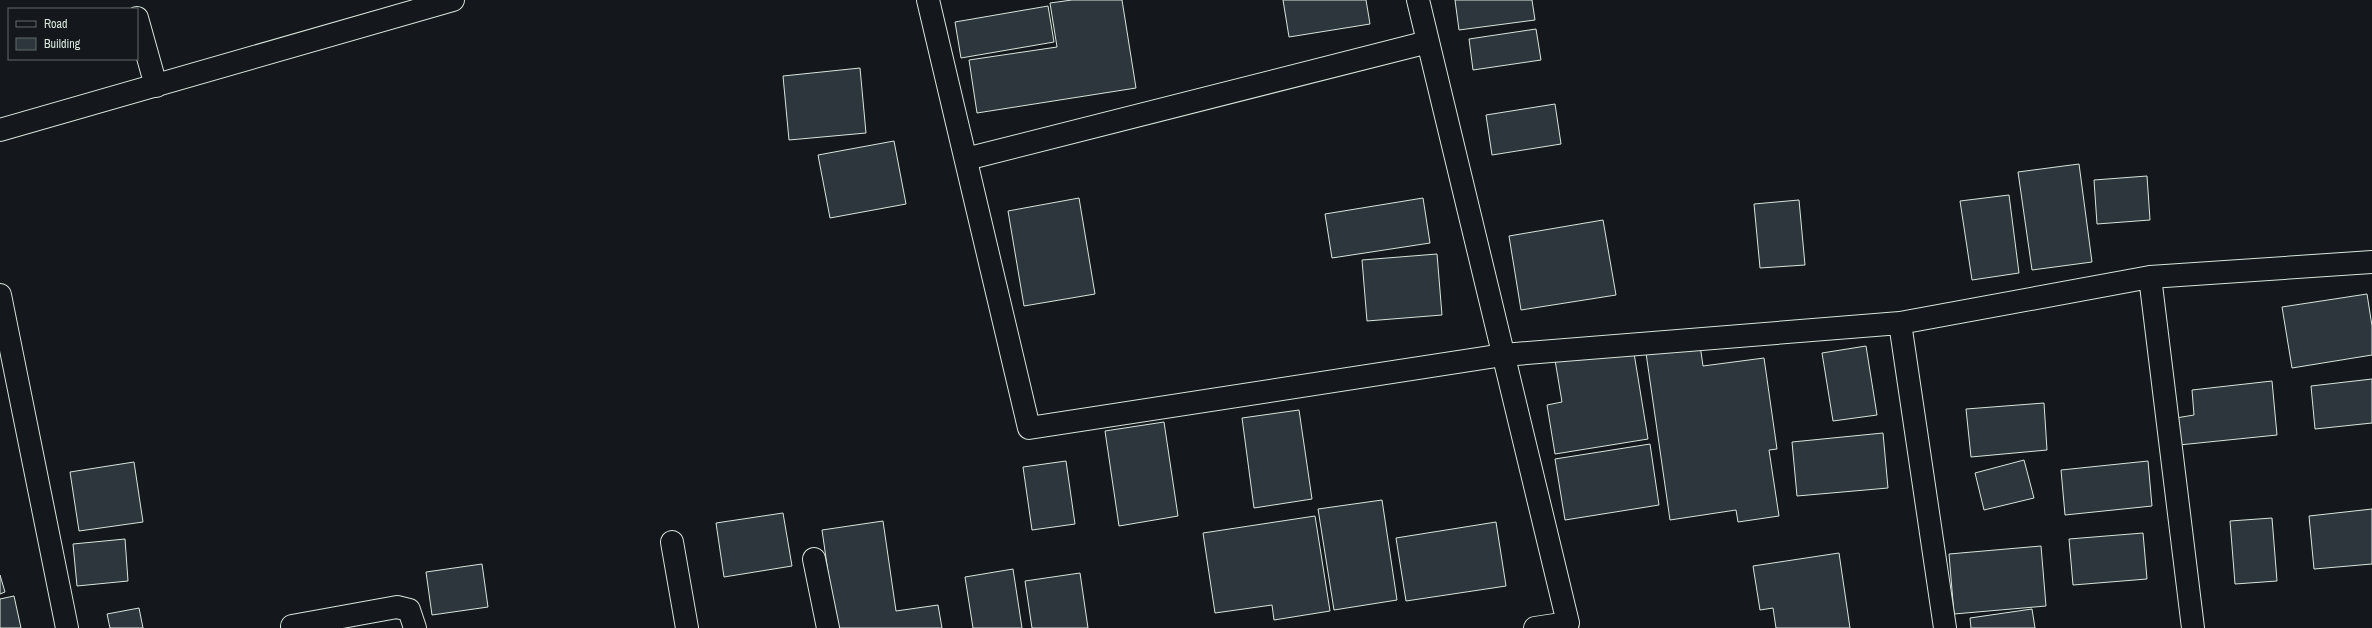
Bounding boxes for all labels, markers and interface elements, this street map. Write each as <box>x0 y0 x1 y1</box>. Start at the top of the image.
legend <box>8 8 138 60</box>
text: Road <box>44 16 68 32</box>
text: Building <box>44 36 81 52</box>

